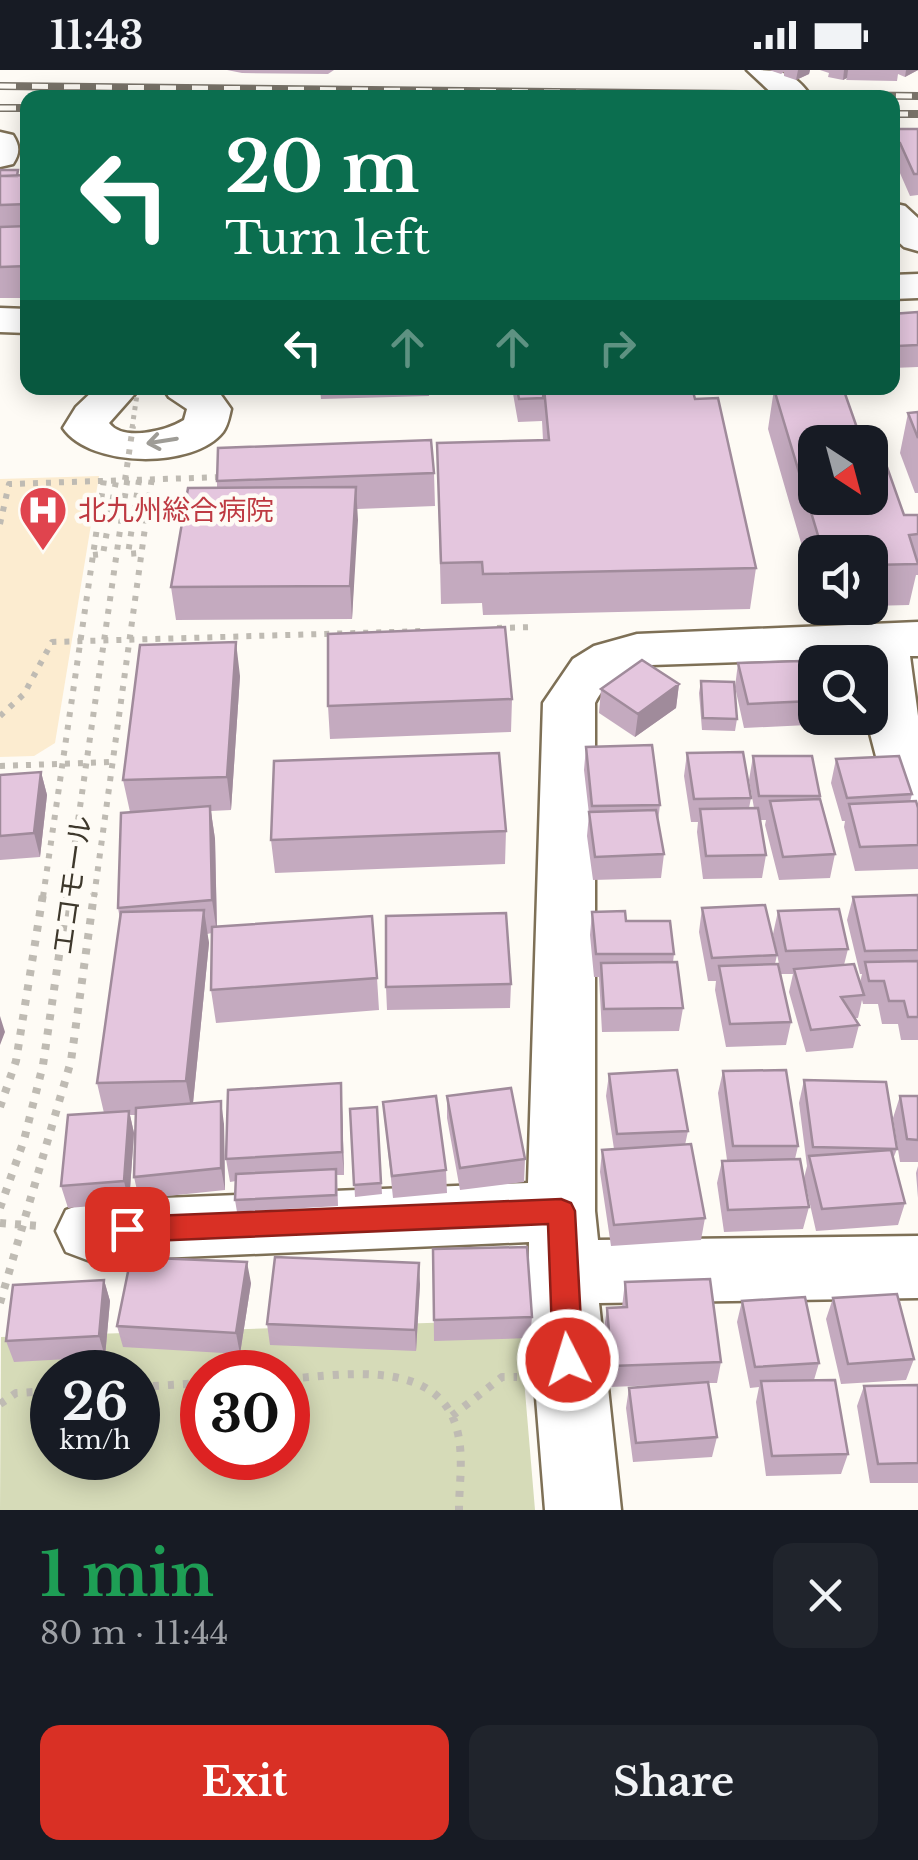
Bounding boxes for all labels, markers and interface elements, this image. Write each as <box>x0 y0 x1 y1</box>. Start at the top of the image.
text: 11:43 <box>50 12 143 59</box>
text: 20 m <box>225 124 419 211</box>
icon: left <box>60 130 190 260</box>
text: Turn left <box>225 210 430 266</box>
icon: left <box>275 320 330 375</box>
icon: ahead <box>380 320 435 375</box>
icon: ahead <box>485 320 540 375</box>
icon: right <box>590 320 645 375</box>
north arrow <box>798 425 888 515</box>
map controls <box>798 425 888 735</box>
one-way arrow <box>147 432 179 451</box>
hospital icon: 北九州総合病院 <box>17 484 69 552</box>
place label: 北九州総合病院 <box>78 493 274 528</box>
button: sound <box>798 535 888 625</box>
button: search <box>798 645 888 735</box>
street label: エコモール <box>45 813 99 957</box>
pin <box>85 1187 170 1272</box>
icon: arrive <box>100 1202 155 1257</box>
position arrow <box>516 1308 620 1412</box>
speed limit sign: 30 <box>180 1350 310 1480</box>
text: 26 <box>62 1371 128 1434</box>
text: km/h <box>60 1425 130 1456</box>
text: 1 min <box>40 1538 214 1612</box>
button: close <box>773 1543 878 1648</box>
text: 80 m · 11:44 <box>40 1613 228 1653</box>
button: Exit <box>40 1725 449 1840</box>
button: Share <box>469 1725 878 1840</box>

